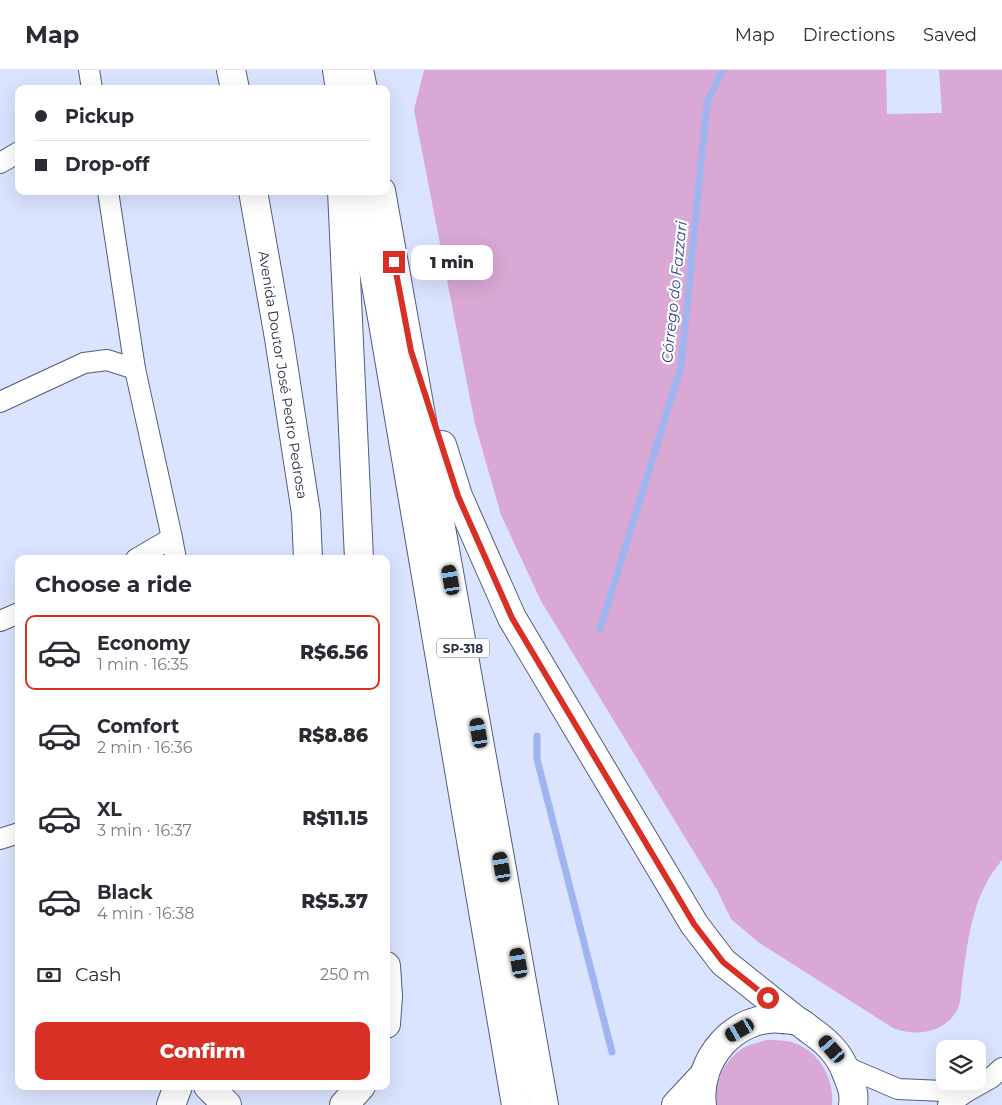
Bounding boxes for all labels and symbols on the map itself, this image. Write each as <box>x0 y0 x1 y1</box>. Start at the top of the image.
water label: Córrego do Fazzari <box>657 219 691 364</box>
callout: 1 min <box>412 244 494 280</box>
street label: Avenida Doutor José Pedro Pedrosa <box>254 250 312 500</box>
route end <box>383 251 405 273</box>
car <box>441 564 460 596</box>
road number: SP-318 <box>437 638 489 658</box>
car <box>469 717 488 749</box>
car <box>492 851 511 883</box>
car <box>509 947 528 979</box>
route start <box>757 987 779 1009</box>
car <box>723 1016 756 1044</box>
car <box>816 1033 847 1065</box>

